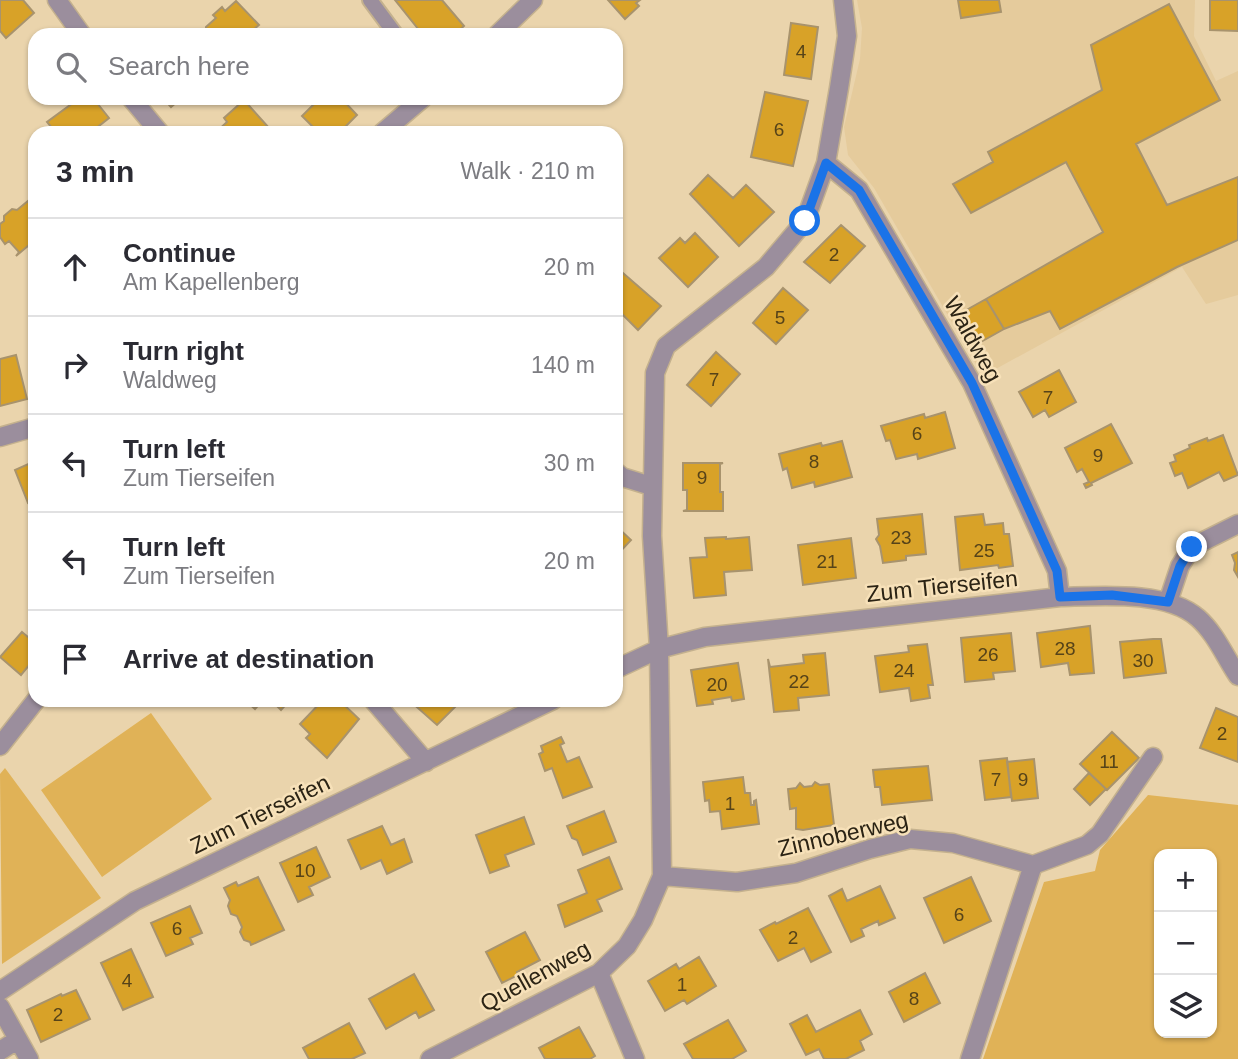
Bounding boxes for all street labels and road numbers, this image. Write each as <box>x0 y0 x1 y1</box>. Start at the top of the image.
street label: Waldweg <box>939 292 1007 386</box>
street label: Zum Tierseifen <box>865 565 1019 607</box>
street label: Zum Tierseifen <box>186 769 334 859</box>
street label: Zinnoberweg <box>775 806 911 862</box>
street label: Quellenweg <box>476 935 594 1017</box>

